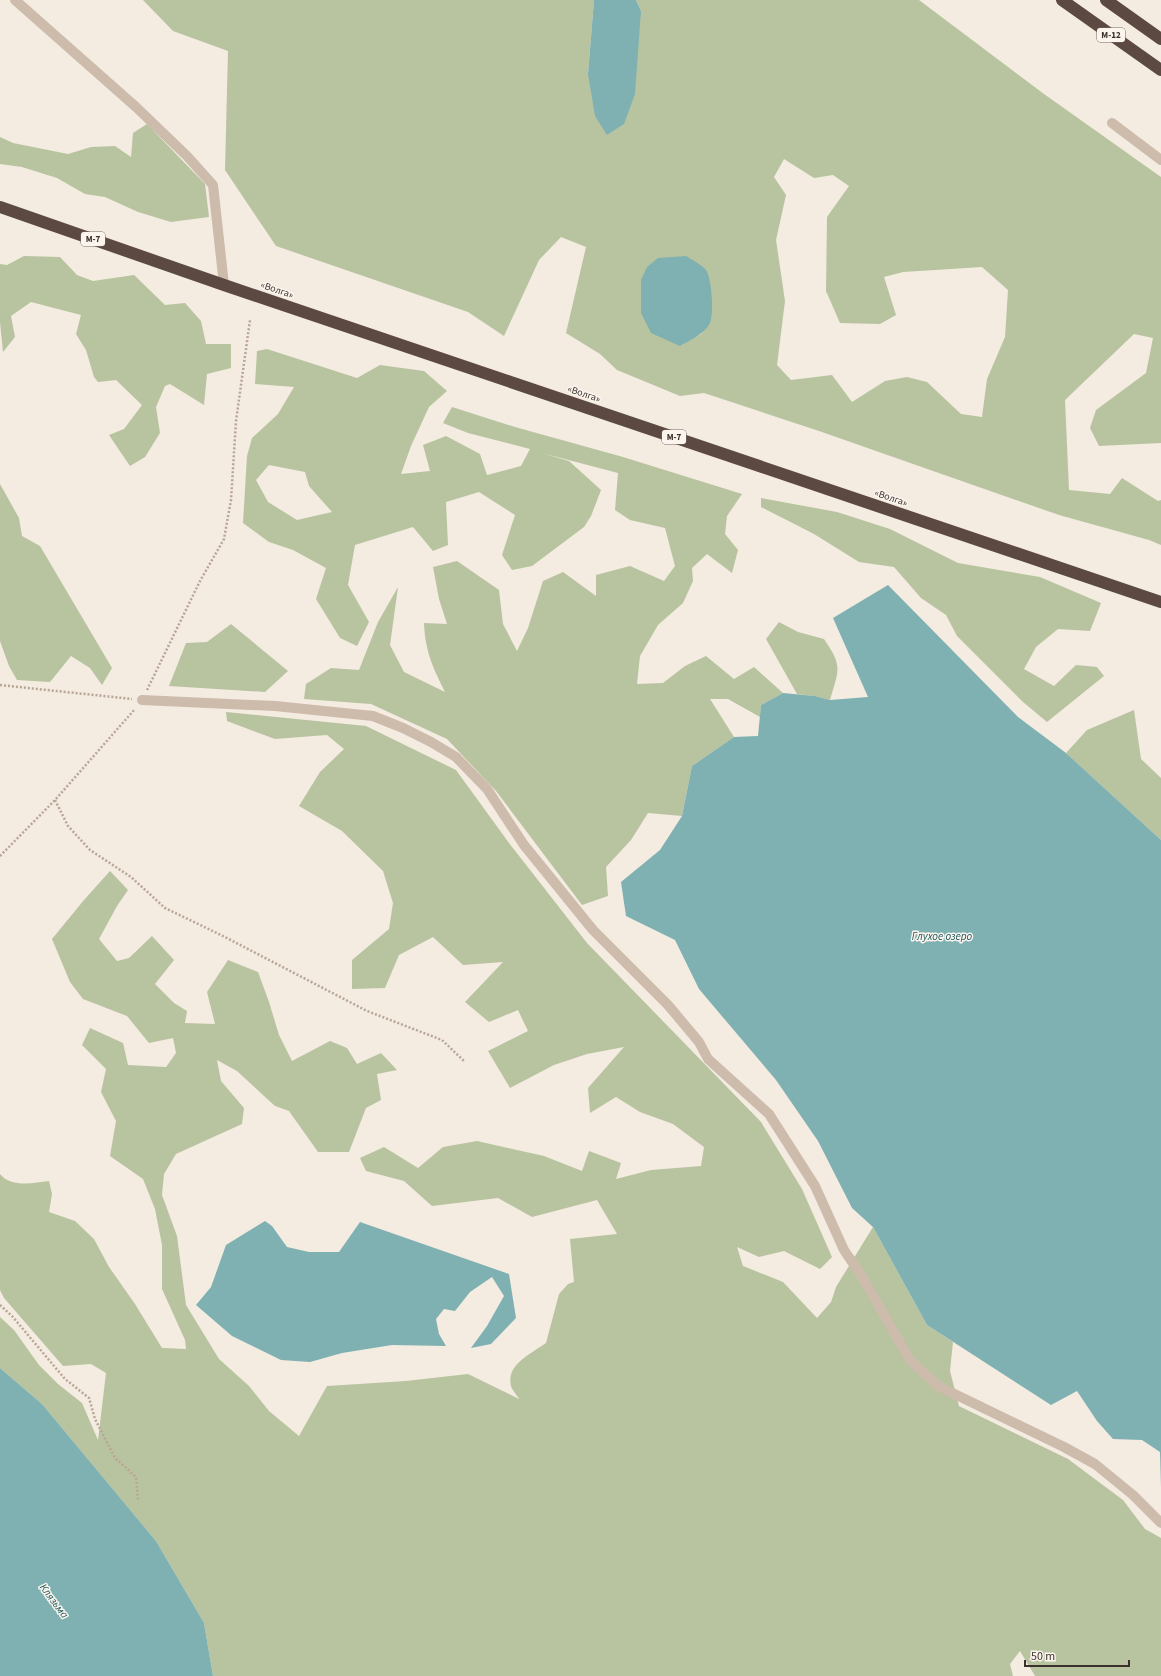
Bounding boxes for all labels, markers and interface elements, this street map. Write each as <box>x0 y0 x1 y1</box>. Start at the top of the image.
road number: М-12 <box>1097 28 1125 42</box>
road number: М-7 <box>81 232 105 246</box>
street label: «Волга» <box>259 278 295 302</box>
street label: «Волга» <box>566 382 602 406</box>
road number: М-7 <box>662 430 686 444</box>
street label: «Волга» <box>873 486 909 510</box>
water label: Глухое озеро <box>912 929 973 944</box>
water label: Клязьма <box>36 1581 72 1621</box>
scale bar <box>1025 1642 1129 1668</box>
text: 50 m <box>1031 1648 1055 1665</box>

